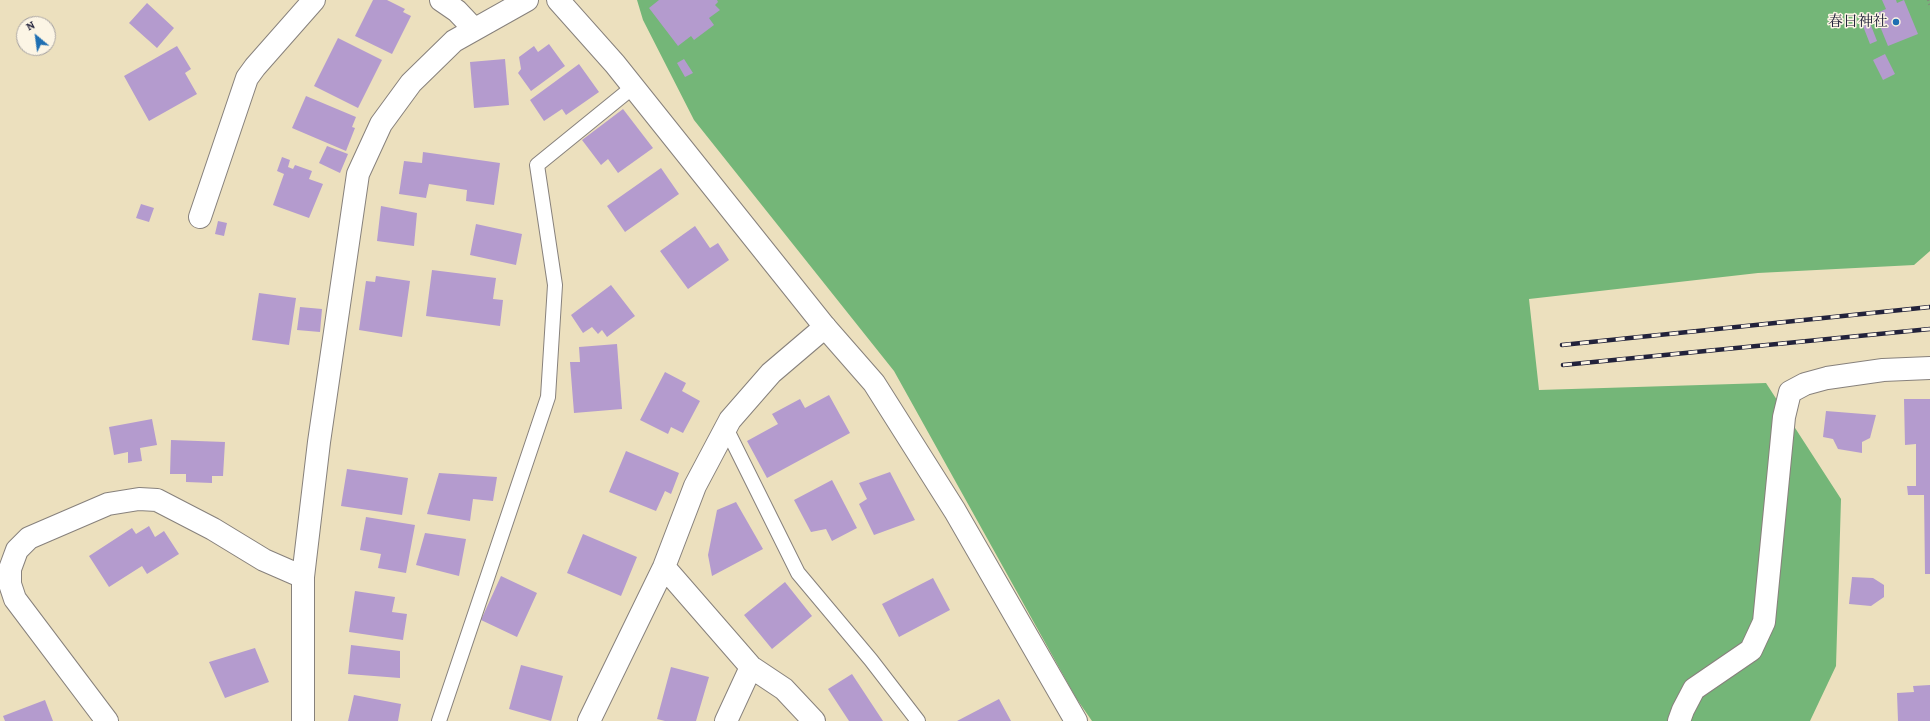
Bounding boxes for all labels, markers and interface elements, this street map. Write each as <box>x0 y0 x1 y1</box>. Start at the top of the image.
place label: 春日神社 <box>1828 13 1888 31</box>
north arrow <box>16 16 56 56</box>
text: N <box>23 17 38 34</box>
marker: 春日神社 <box>1891 17 1901 27</box>

